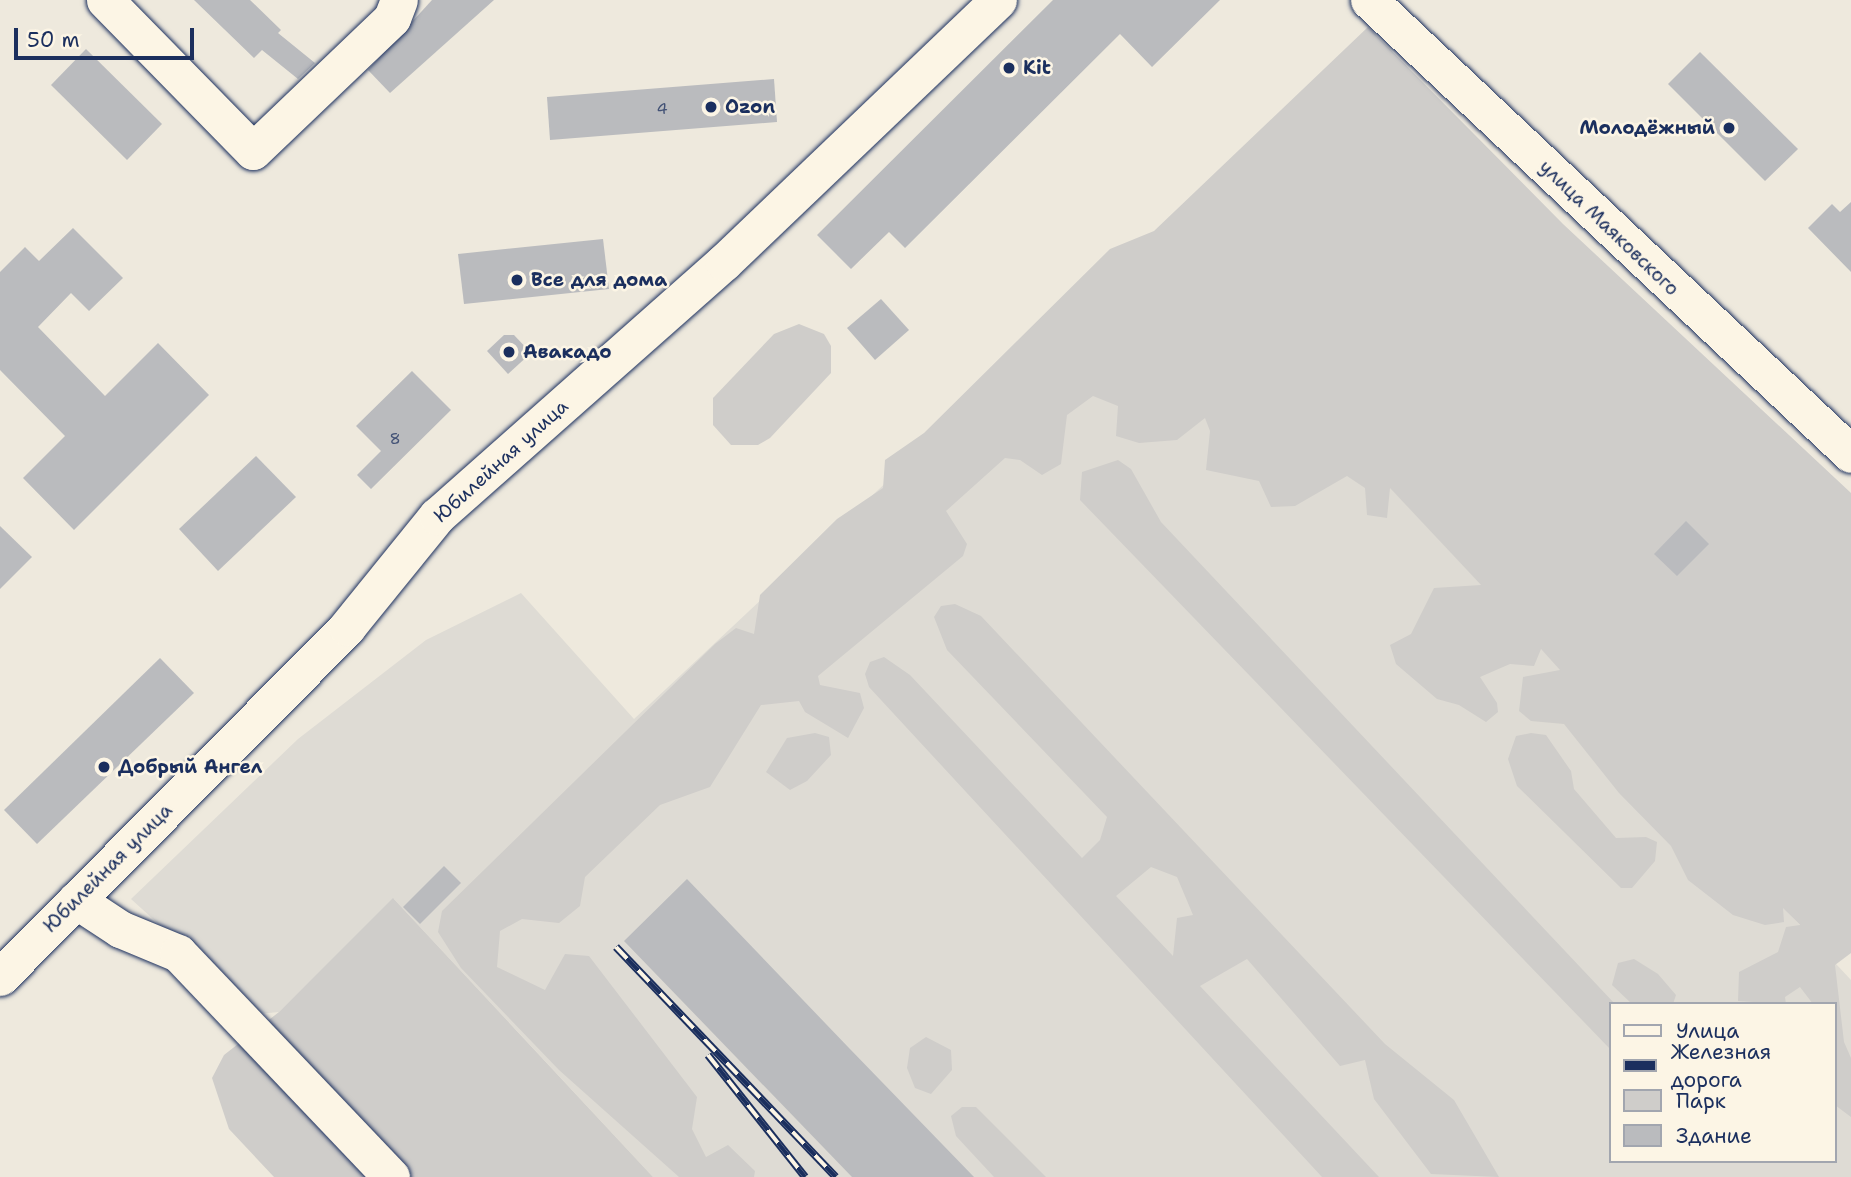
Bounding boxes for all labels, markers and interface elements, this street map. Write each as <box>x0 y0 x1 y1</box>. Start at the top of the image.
scale bar <box>18 14 198 58</box>
text: 50 m <box>27 26 80 54</box>
place label: Kit <box>1023 57 1051 79</box>
marker: Kit <box>1001 60 1017 76</box>
place label: Ozon <box>725 96 775 118</box>
house number: 4 <box>656 99 668 119</box>
marker: Ozon <box>703 99 719 115</box>
place label: Молодёжный <box>1579 117 1715 139</box>
marker: Молодёжный <box>1721 120 1737 136</box>
street label: улица Маяковского <box>1534 155 1684 301</box>
place label: Все для дома <box>531 269 667 291</box>
marker: Все для дома <box>509 272 525 288</box>
place label: Авакадо <box>523 341 612 363</box>
marker: Авакадо <box>501 344 517 360</box>
street label: Юбилейная улица <box>429 395 573 527</box>
house number: 8 <box>389 429 401 449</box>
place label: Добрый Ангел <box>118 756 262 778</box>
marker: Добрый Ангел <box>96 759 112 775</box>
street label: Юбилейная улица <box>39 799 177 937</box>
legend <box>1610 1002 1837 1163</box>
text: Улица <box>1676 1017 1739 1045</box>
text: Железная дорога <box>1671 1038 1771 1094</box>
text: Парк <box>1676 1087 1726 1115</box>
text: Здание <box>1676 1122 1752 1150</box>

